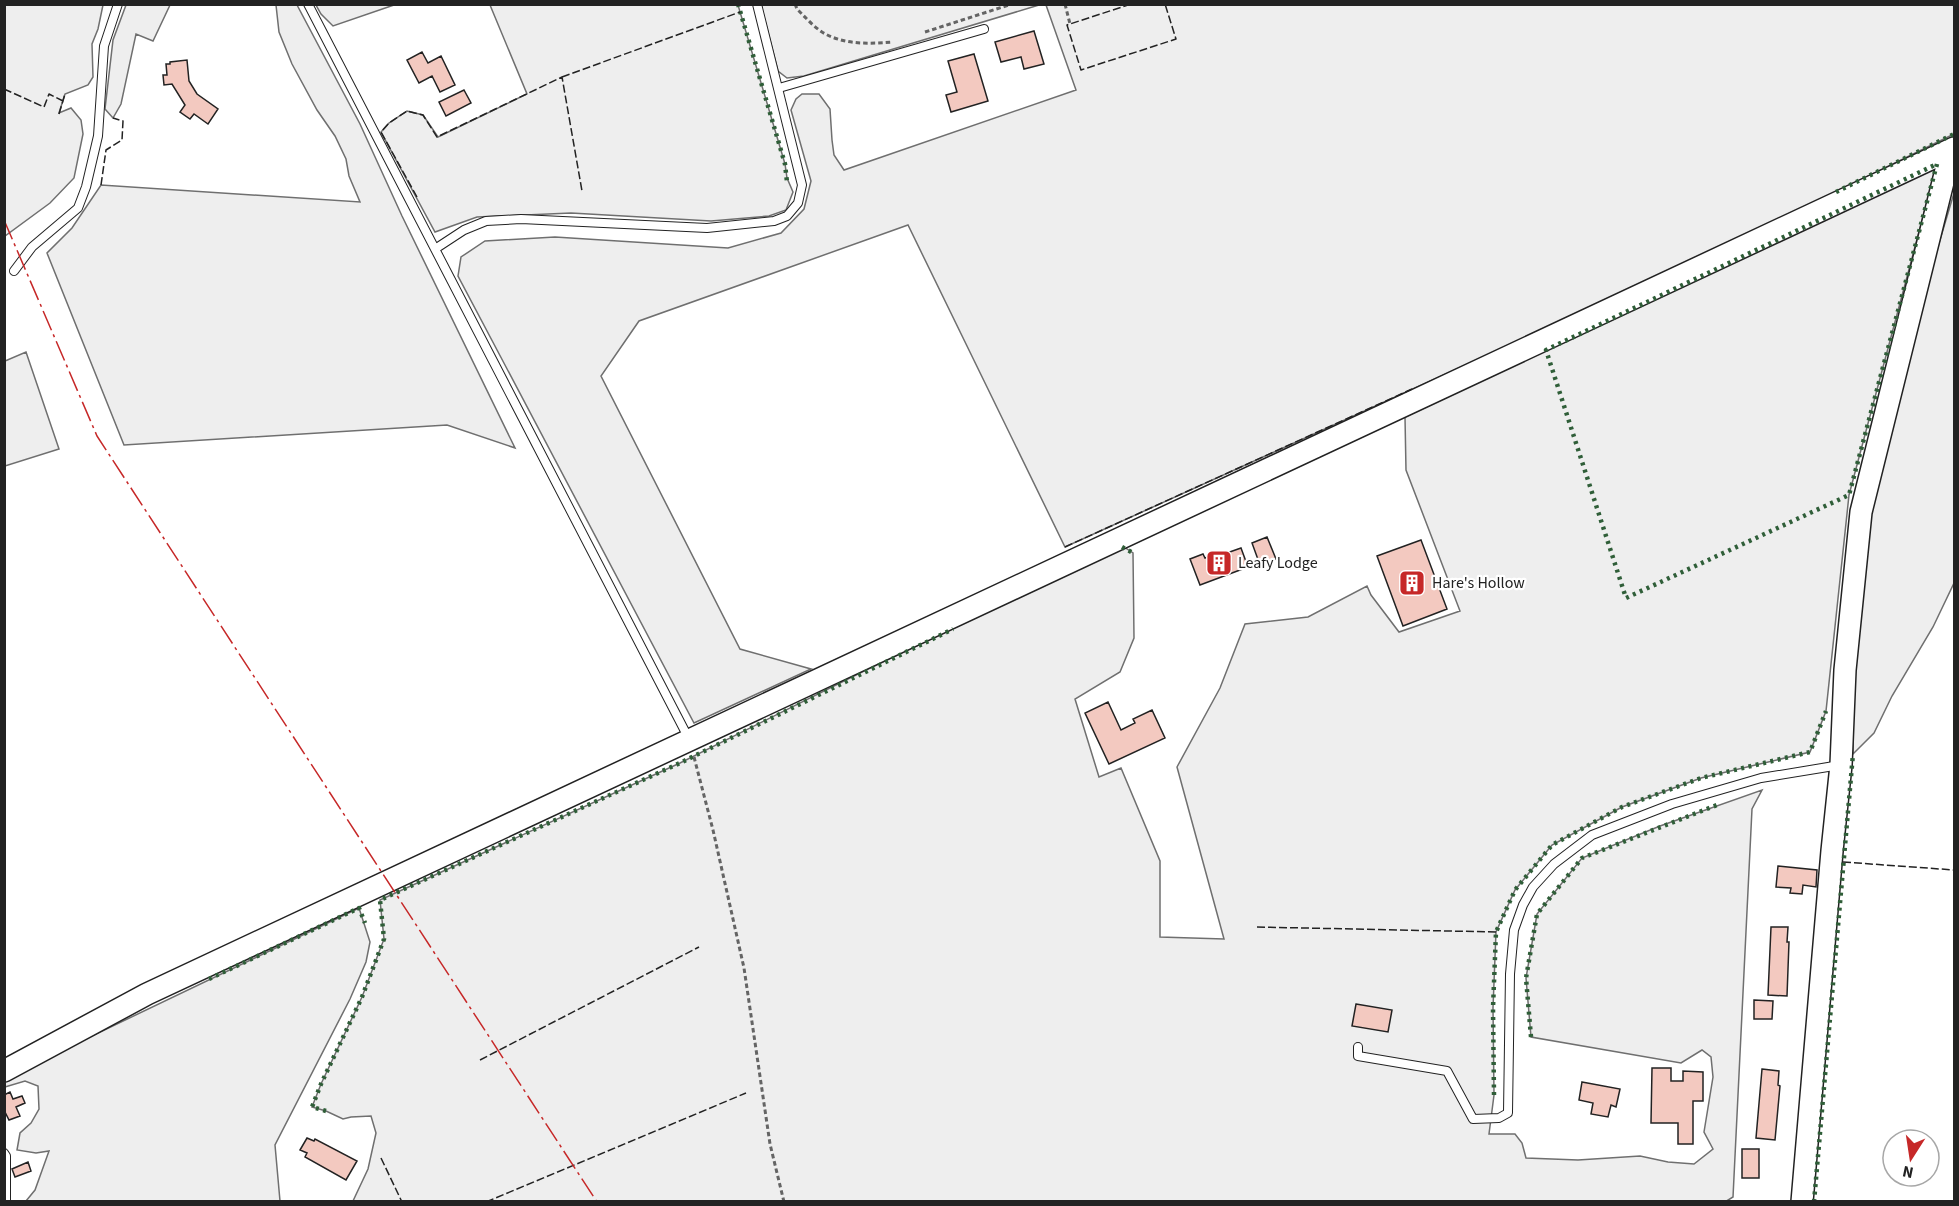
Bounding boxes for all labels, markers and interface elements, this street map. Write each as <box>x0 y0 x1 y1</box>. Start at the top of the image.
building icon: Leafy Lodge <box>1204 548 1234 578</box>
place label: Leafy Lodge <box>1238 552 1318 574</box>
building icon: Hare's Hollow <box>1397 568 1427 598</box>
place label: Hare's Hollow <box>1432 572 1525 594</box>
north arrow <box>1881 1128 1941 1188</box>
text: N <box>1901 1160 1916 1184</box>

